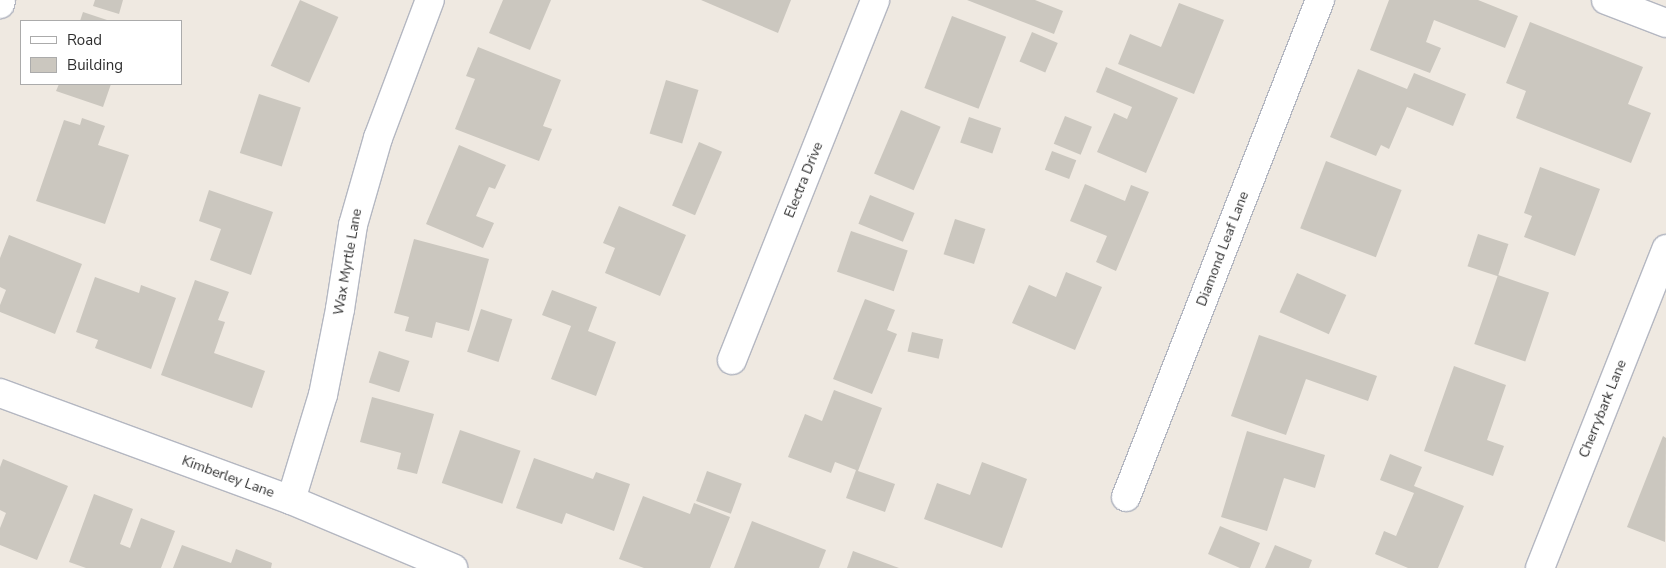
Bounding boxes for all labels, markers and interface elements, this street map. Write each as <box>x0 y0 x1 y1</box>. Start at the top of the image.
legend <box>20 20 182 85</box>
text: Road <box>67 30 102 50</box>
text: Building <box>67 55 123 75</box>
street label: Electra Drive <box>781 140 827 220</box>
street label: Diamond Leaf Lane <box>1193 189 1253 309</box>
street label: Wax Myrtle Lane <box>330 207 366 317</box>
street label: Cherrybark Lane <box>1576 358 1630 460</box>
street label: Kimberley Lane <box>179 452 277 502</box>

